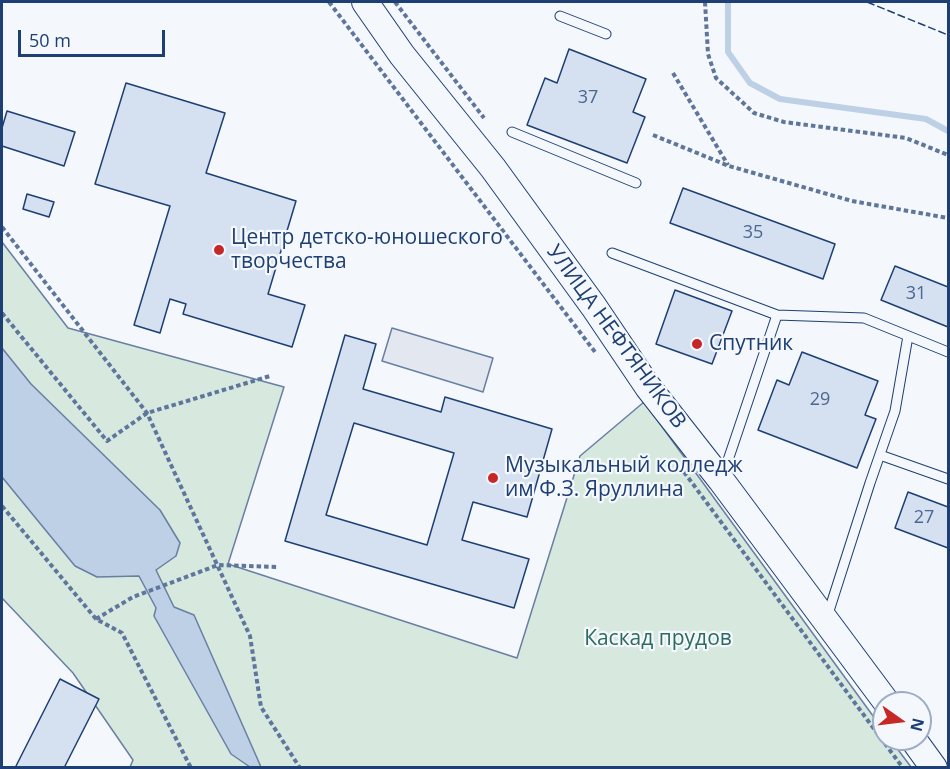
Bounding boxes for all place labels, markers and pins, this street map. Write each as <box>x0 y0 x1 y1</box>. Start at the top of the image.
place label: Центр детско-юношеского творчества <box>231 225 503 275</box>
marker: Центр детско-юношеского творчества <box>212 243 226 257</box>
place label: Спутник <box>709 331 793 357</box>
marker: Спутник <box>690 337 704 351</box>
place label: Музыкальный колледж им Ф.З. Яруллина <box>505 453 743 503</box>
marker: Музыкальный колледж им Ф.З. Яруллина <box>486 471 500 485</box>

